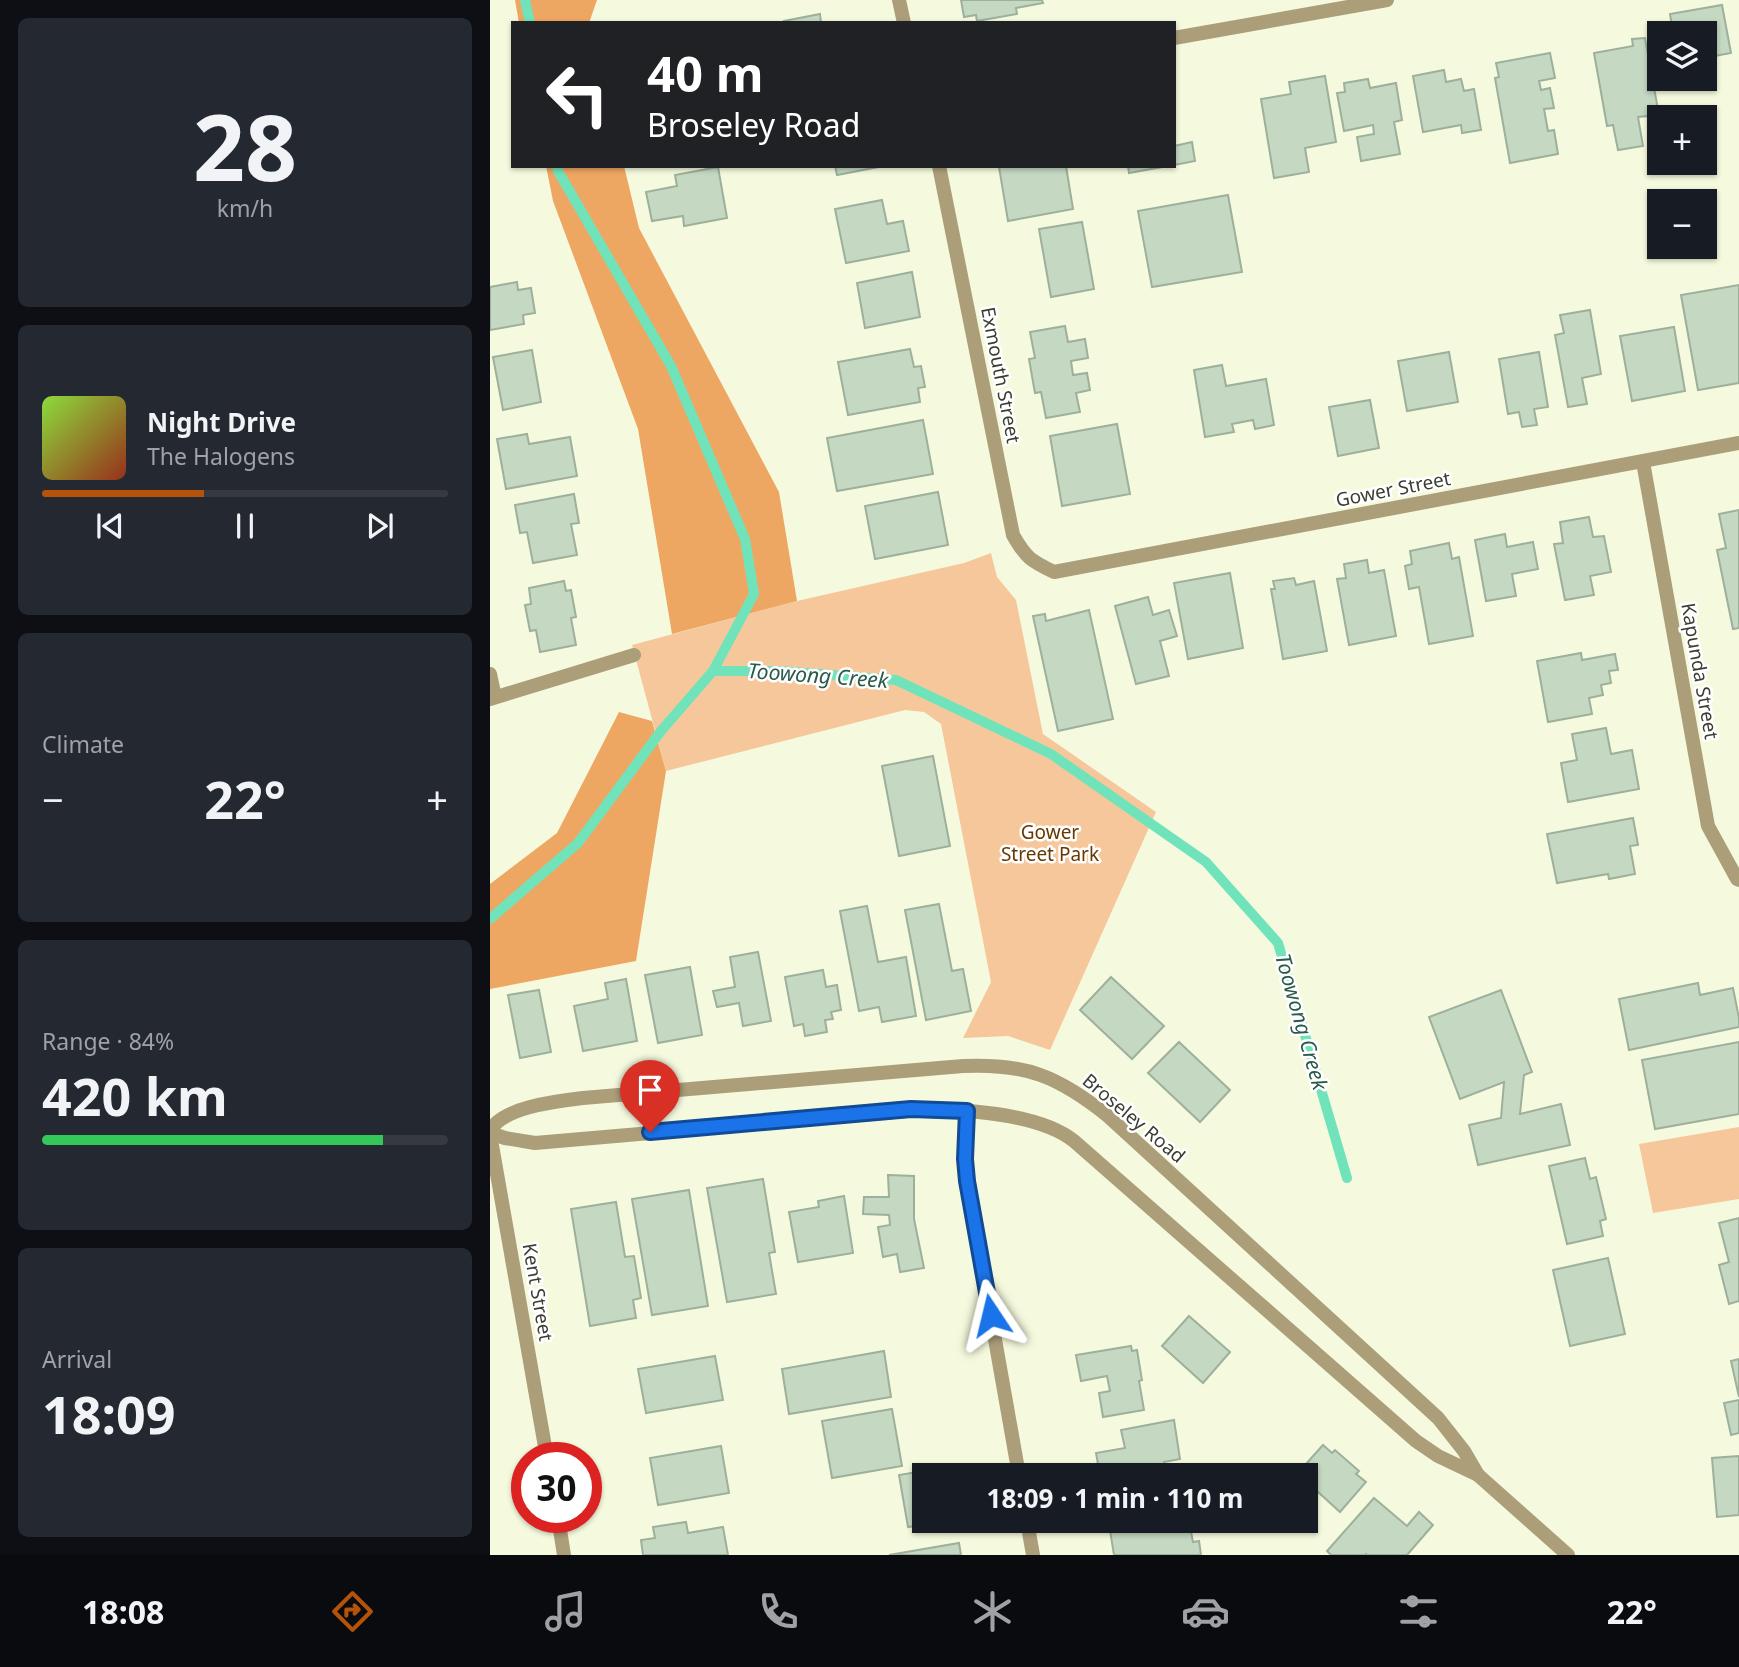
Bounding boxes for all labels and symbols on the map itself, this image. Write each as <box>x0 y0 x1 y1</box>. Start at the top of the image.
street label: Exmouth Street <box>975 305 1027 445</box>
street label: Gower Street <box>1333 465 1453 513</box>
street label: Kapunda Street <box>1675 601 1725 741</box>
water label: Toowong Creek <box>747 656 891 694</box>
park label: Gower Street Park <box>1001 819 1099 867</box>
water label: Toowong Creek <box>1269 950 1335 1095</box>
pin <box>620 1060 680 1132</box>
street label: Broseley Road <box>1077 1067 1191 1169</box>
street label: Kent Street <box>517 1241 559 1343</box>
position arrow <box>954 1278 1028 1352</box>
speed limit sign: 30 <box>511 1442 602 1533</box>

